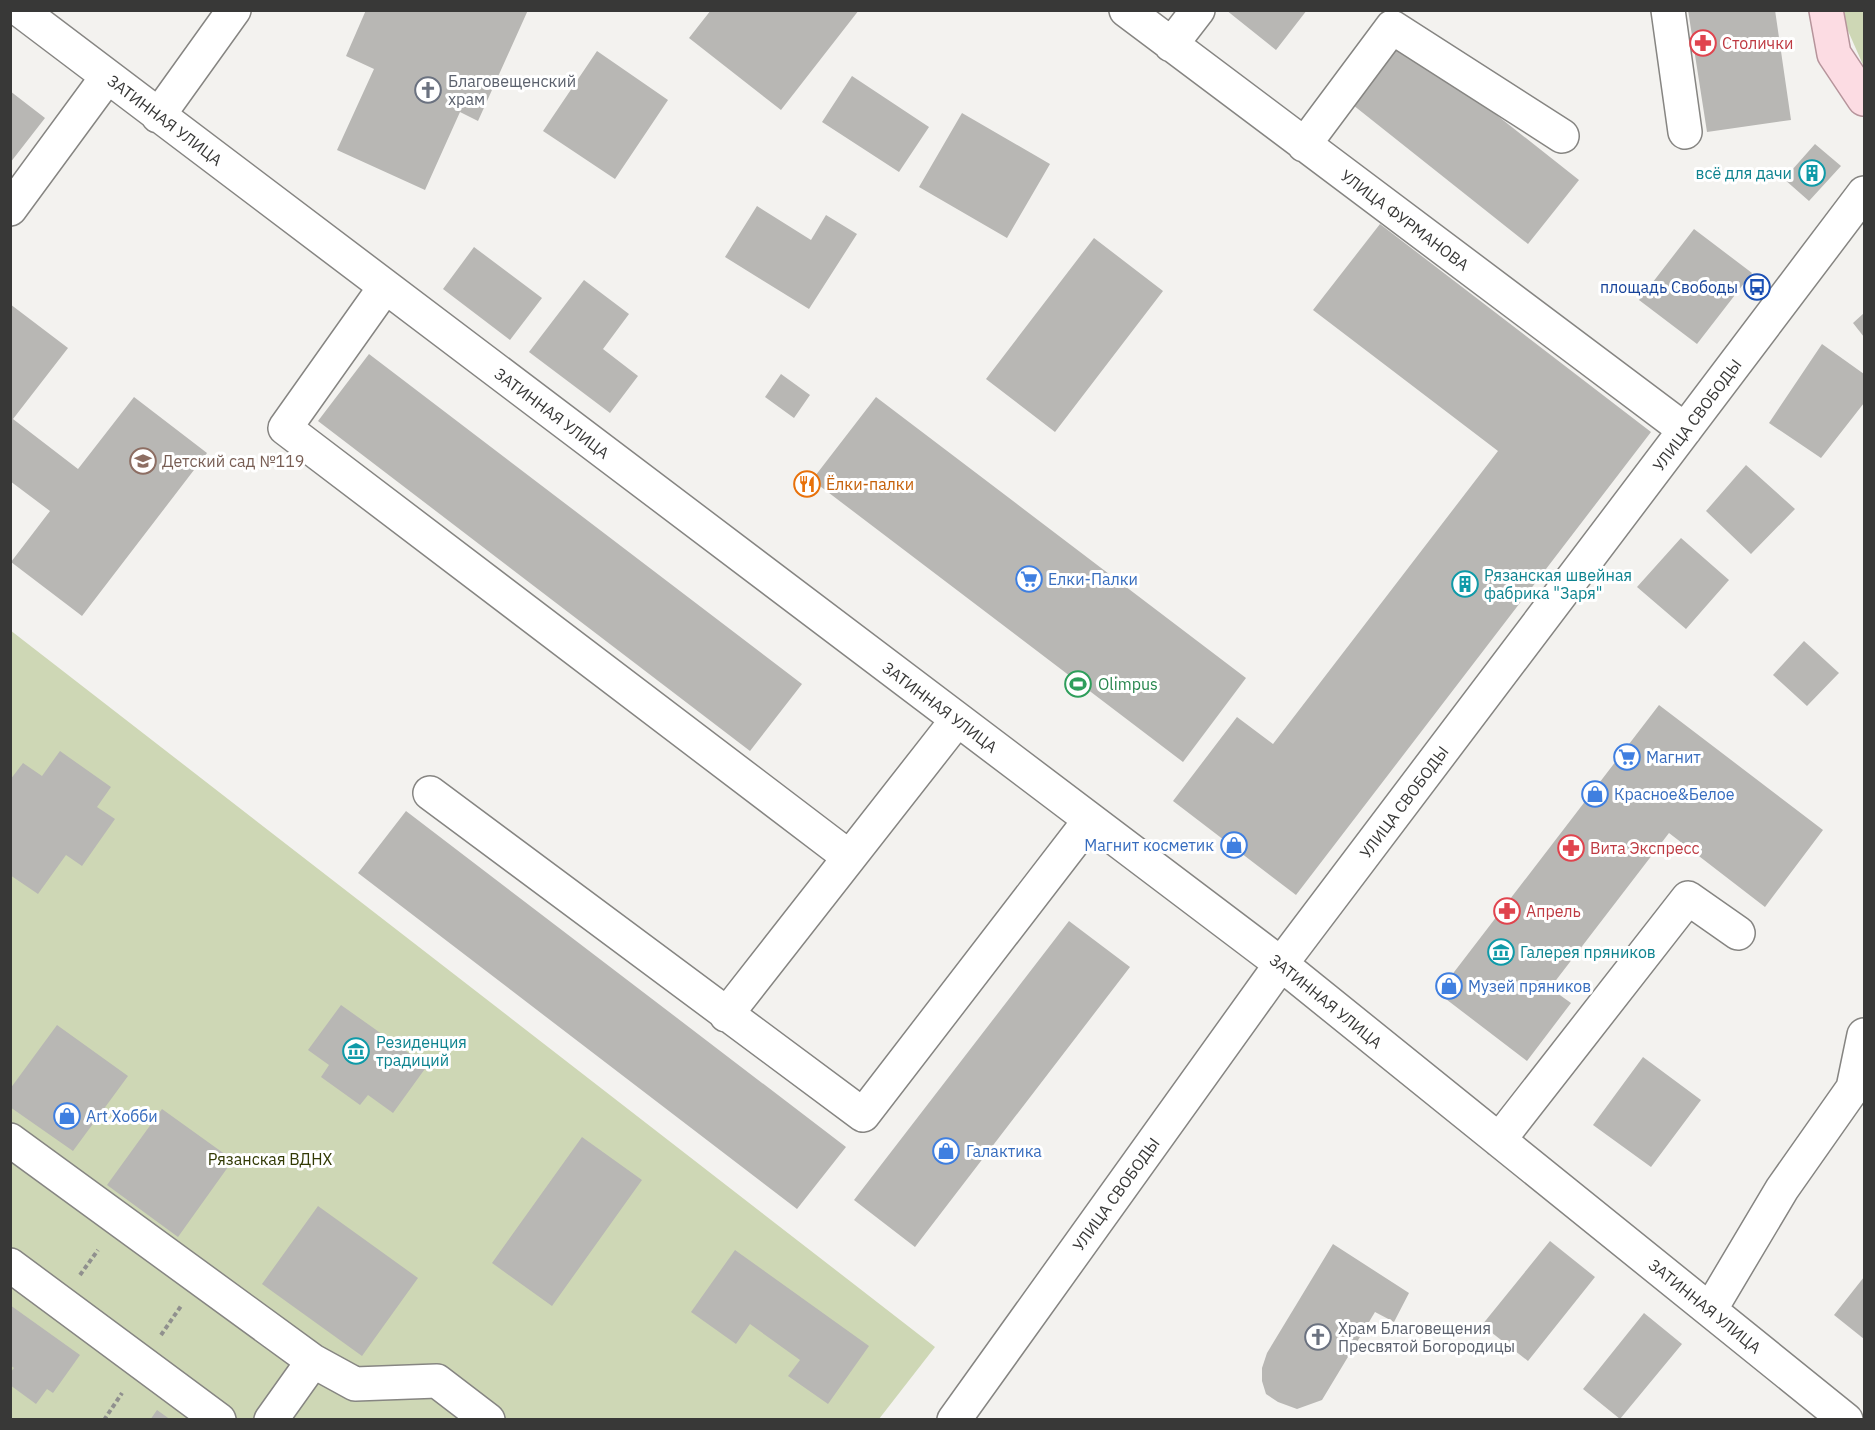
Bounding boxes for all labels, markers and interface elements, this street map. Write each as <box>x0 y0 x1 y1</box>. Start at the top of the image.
pharmacy icon: Столички <box>1688 28 1718 58</box>
place label: Столички <box>1722 33 1793 53</box>
street label: ЗАТИННАЯ УЛИЦА <box>104 70 226 170</box>
place label: Благовещенский храм <box>448 71 576 109</box>
church icon: Благовещенский храм <box>413 75 443 105</box>
building icon: всё для дачи <box>1797 158 1827 188</box>
place label: всё для дачи <box>1696 163 1792 183</box>
street label: УЛИЦА ФУРМАНОВА <box>1337 165 1473 275</box>
bus stop icon: площадь Свободы <box>1742 272 1772 302</box>
place label: площадь Свободы <box>1600 277 1738 297</box>
street label: УЛИЦА СВОБОДЫ <box>1648 355 1746 475</box>
street label: ЗАТИННАЯ УЛИЦА <box>491 363 613 463</box>
school or university icon: Детский сад №119 <box>128 446 158 476</box>
place label: Детский сад №119 <box>162 451 304 471</box>
restaurant icon: Ёлки-палки <box>792 469 822 499</box>
place label: Ёлки-палки <box>826 474 914 494</box>
supermarket icon: Елки-Палки <box>1014 564 1044 594</box>
place label: Рязанская швейная фабрика "Заря" <box>1484 565 1632 603</box>
place label: Елки-Палки <box>1048 569 1138 589</box>
building icon: Рязанская швейная фабрика "Заря" <box>1450 569 1480 599</box>
street label: ЗАТИННАЯ УЛИЦА <box>879 657 1001 757</box>
sports icon: Olimpus <box>1063 669 1093 699</box>
place label: Olimpus <box>1098 674 1158 694</box>
street label: УЛИЦА СВОБОДЫ <box>1355 742 1453 862</box>
supermarket icon: Магнит <box>1612 742 1642 772</box>
place label: Магнит <box>1646 747 1701 767</box>
shop icon: Красное&Белое <box>1580 779 1610 809</box>
place label: Красное&Белое <box>1614 784 1735 804</box>
shop icon: Магнит косметик <box>1219 830 1249 860</box>
pharmacy icon: Вита Экспресс <box>1556 833 1586 863</box>
place label: Магнит косметик <box>1084 835 1214 855</box>
place label: Вита Экспресс <box>1590 838 1699 858</box>
pharmacy icon: Апрель <box>1492 896 1522 926</box>
place label: Апрель <box>1526 901 1581 921</box>
museum icon: Галерея пряников <box>1486 937 1516 967</box>
place label: Галерея пряников <box>1520 942 1656 962</box>
street label: ЗАТИННАЯ УЛИЦА <box>1266 950 1386 1052</box>
shop icon: Музей пряников <box>1434 971 1464 1001</box>
place label: Музей пряников <box>1468 976 1591 996</box>
place label: Резиденция традиций <box>376 1032 467 1070</box>
museum icon: Резиденция традиций <box>341 1036 371 1066</box>
shop icon: Art Хобби <box>52 1101 82 1131</box>
place label: Art Хобби <box>86 1106 158 1126</box>
street label: УЛИЦА СВОБОДЫ <box>1068 1133 1164 1255</box>
shop icon: Галактика <box>931 1136 961 1166</box>
place label: Галактика <box>966 1141 1042 1161</box>
park label: Рязанская ВДНХ <box>208 1149 333 1169</box>
street label: ЗАТИННАЯ УЛИЦА <box>1645 1255 1765 1357</box>
place label: Храм Благовещения Пресвятой Богородицы <box>1338 1318 1515 1356</box>
church icon: Храм Благовещения Пресвятой Богородицы <box>1303 1322 1333 1352</box>

